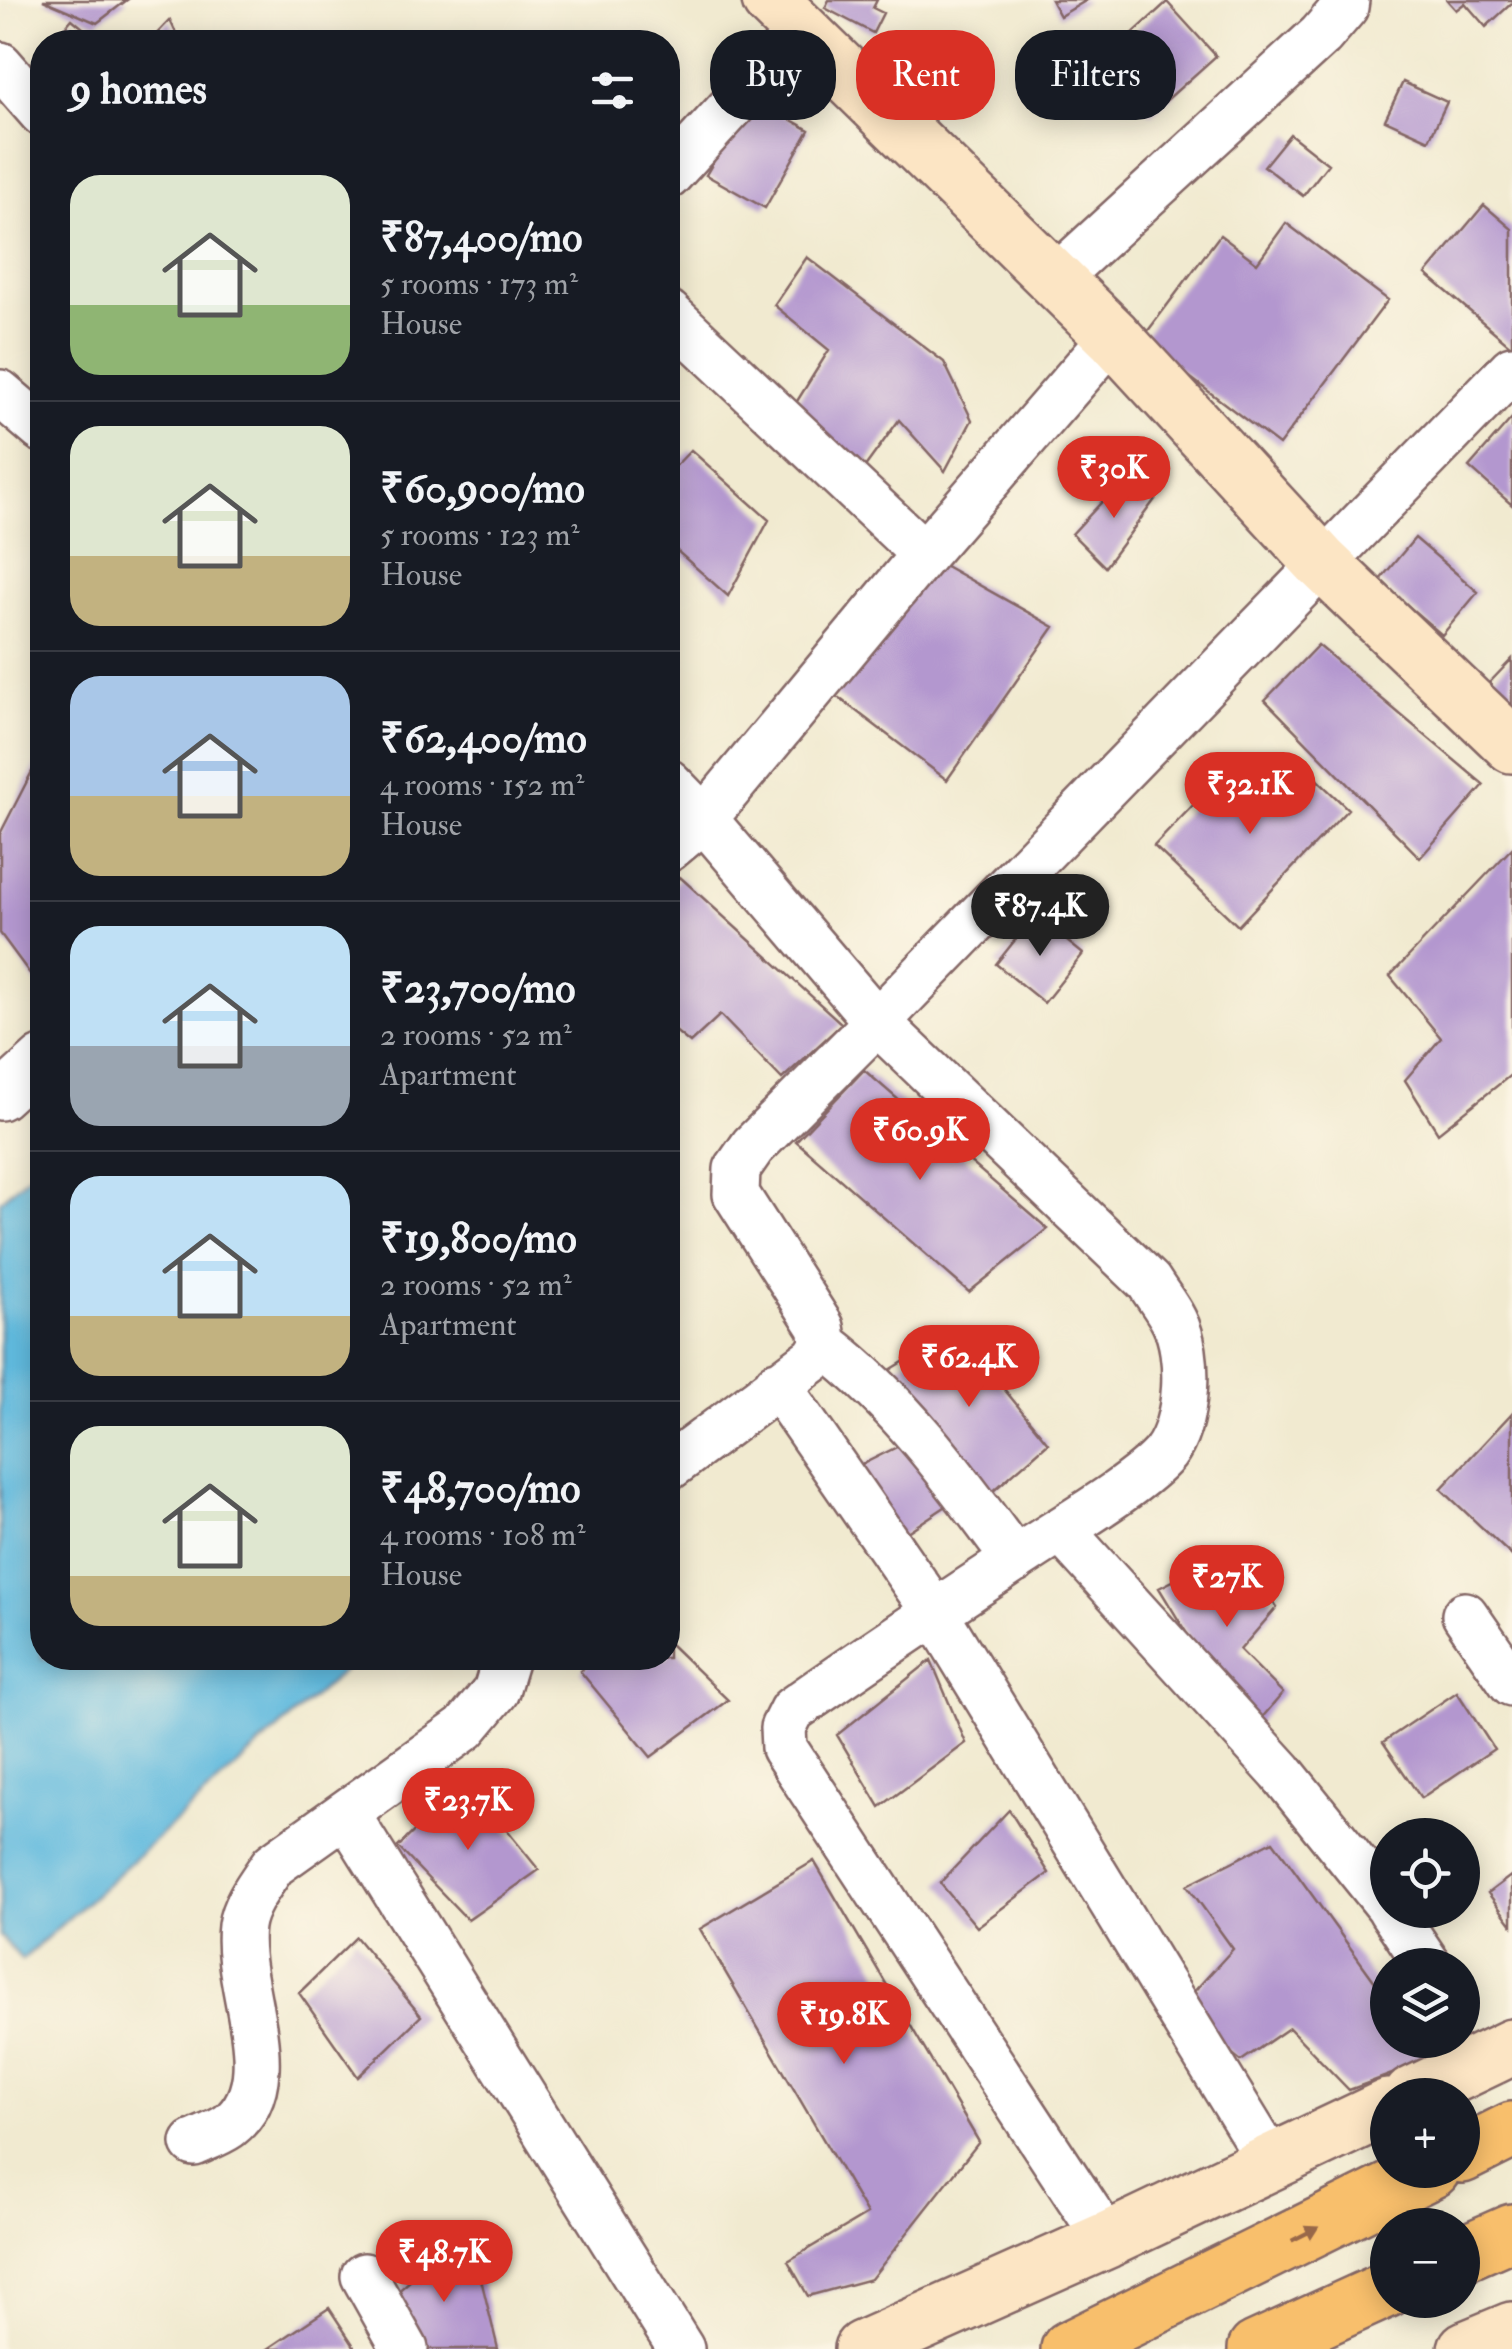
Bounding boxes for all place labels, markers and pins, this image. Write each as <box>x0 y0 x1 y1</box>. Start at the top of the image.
pin: ₹30K <box>1055 436 1173 521</box>
pin: ₹32.1K <box>1169 752 1331 837</box>
pin: ₹87.4K <box>959 874 1121 959</box>
pin: ₹60.9K <box>839 1098 1001 1183</box>
pin: ₹62.4K <box>888 1325 1050 1410</box>
pin: ₹27K <box>1168 1545 1286 1630</box>
pin: ₹23.7K <box>387 1768 549 1853</box>
pin: ₹19.8K <box>763 1982 925 2067</box>
pin: ₹48.7K <box>363 2220 525 2305</box>

